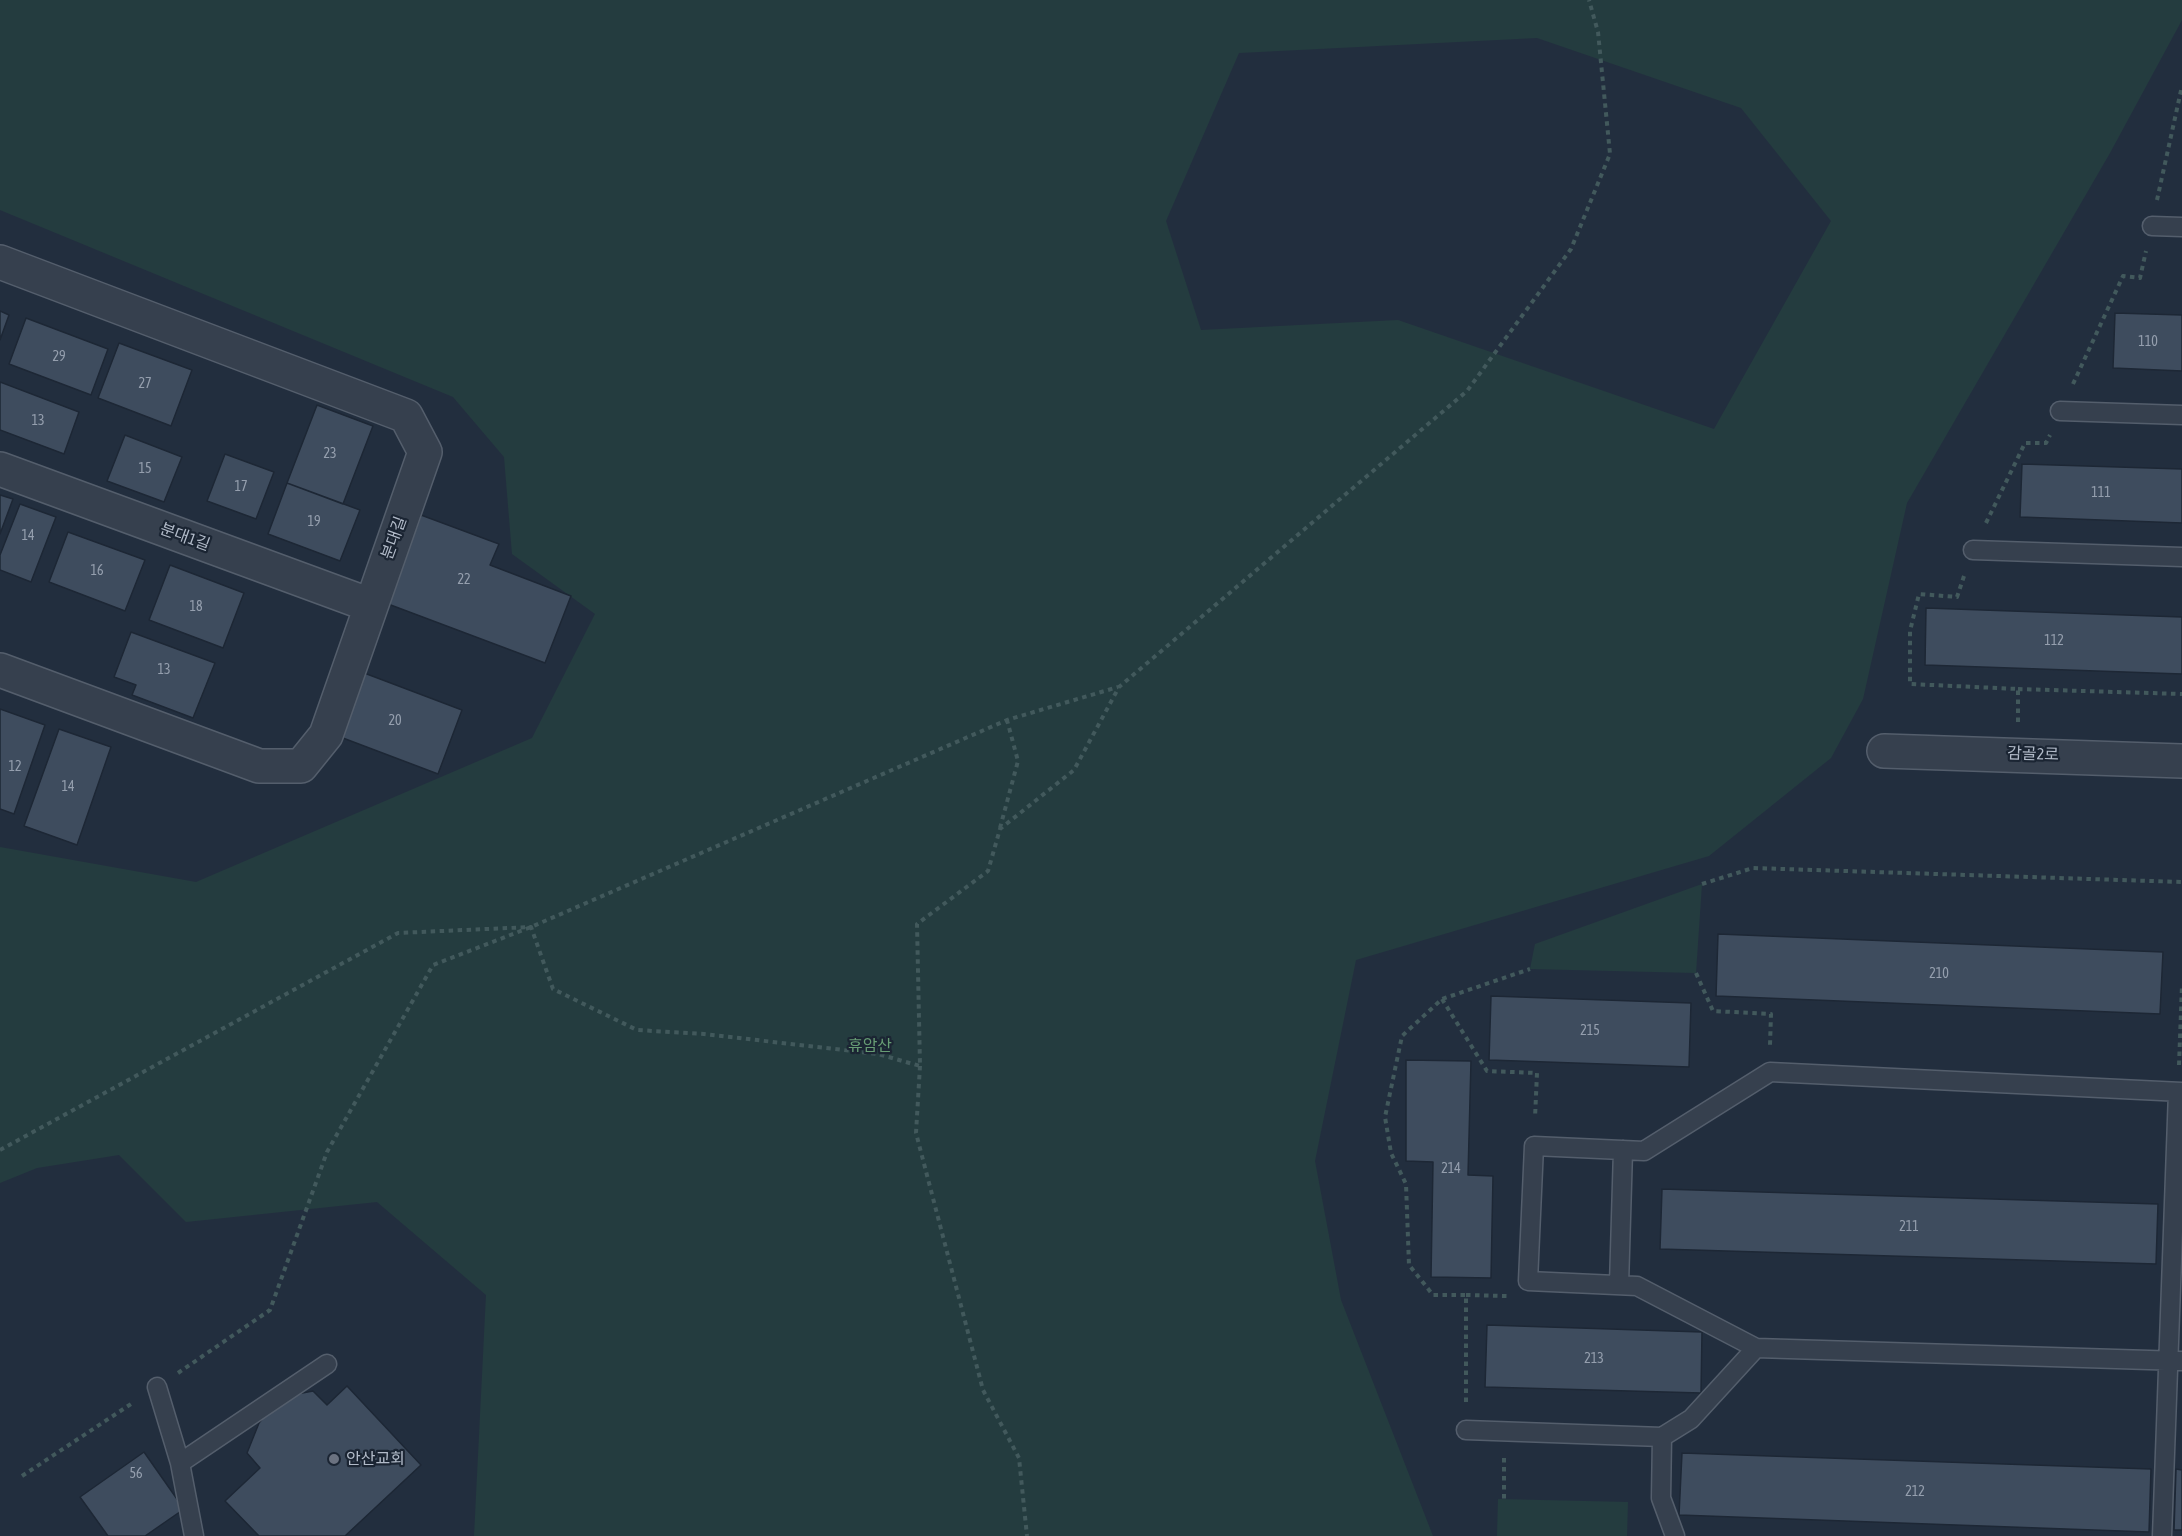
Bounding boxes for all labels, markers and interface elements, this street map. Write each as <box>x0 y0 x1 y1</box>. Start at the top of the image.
house number: 110 <box>2138 334 2158 350</box>
house number: 29 <box>52 349 66 365</box>
house number: 27 <box>138 376 152 392</box>
house number: 13 <box>31 413 45 429</box>
house number: 23 <box>323 446 337 462</box>
house number: 15 <box>138 461 152 477</box>
house number: 17 <box>234 479 248 495</box>
house number: 111 <box>2091 485 2111 501</box>
house number: 19 <box>307 514 321 530</box>
street label: 분대길 <box>377 514 411 562</box>
street label: 분대1길 <box>157 519 213 555</box>
house number: 14 <box>21 528 35 544</box>
house number: 16 <box>90 563 104 579</box>
house number: 22 <box>457 572 471 588</box>
house number: 18 <box>189 599 203 615</box>
house number: 112 <box>2044 633 2064 649</box>
house number: 13 <box>157 662 171 678</box>
house number: 20 <box>388 713 402 729</box>
street label: 감골2로 <box>2007 744 2059 764</box>
house number: 12 <box>8 759 22 775</box>
house number: 14 <box>61 779 75 795</box>
house number: 210 <box>1929 966 1949 982</box>
house number: 215 <box>1580 1023 1600 1039</box>
park label: 휴암산 <box>848 1036 892 1056</box>
house number: 214 <box>1441 1161 1461 1177</box>
house number: 211 <box>1899 1219 1919 1235</box>
house number: 213 <box>1584 1351 1604 1367</box>
place label: 안산교회 <box>346 1449 405 1469</box>
marker: 안산교회 <box>327 1452 341 1466</box>
house number: 56 <box>129 1466 143 1482</box>
house number: 212 <box>1905 1484 1925 1500</box>

